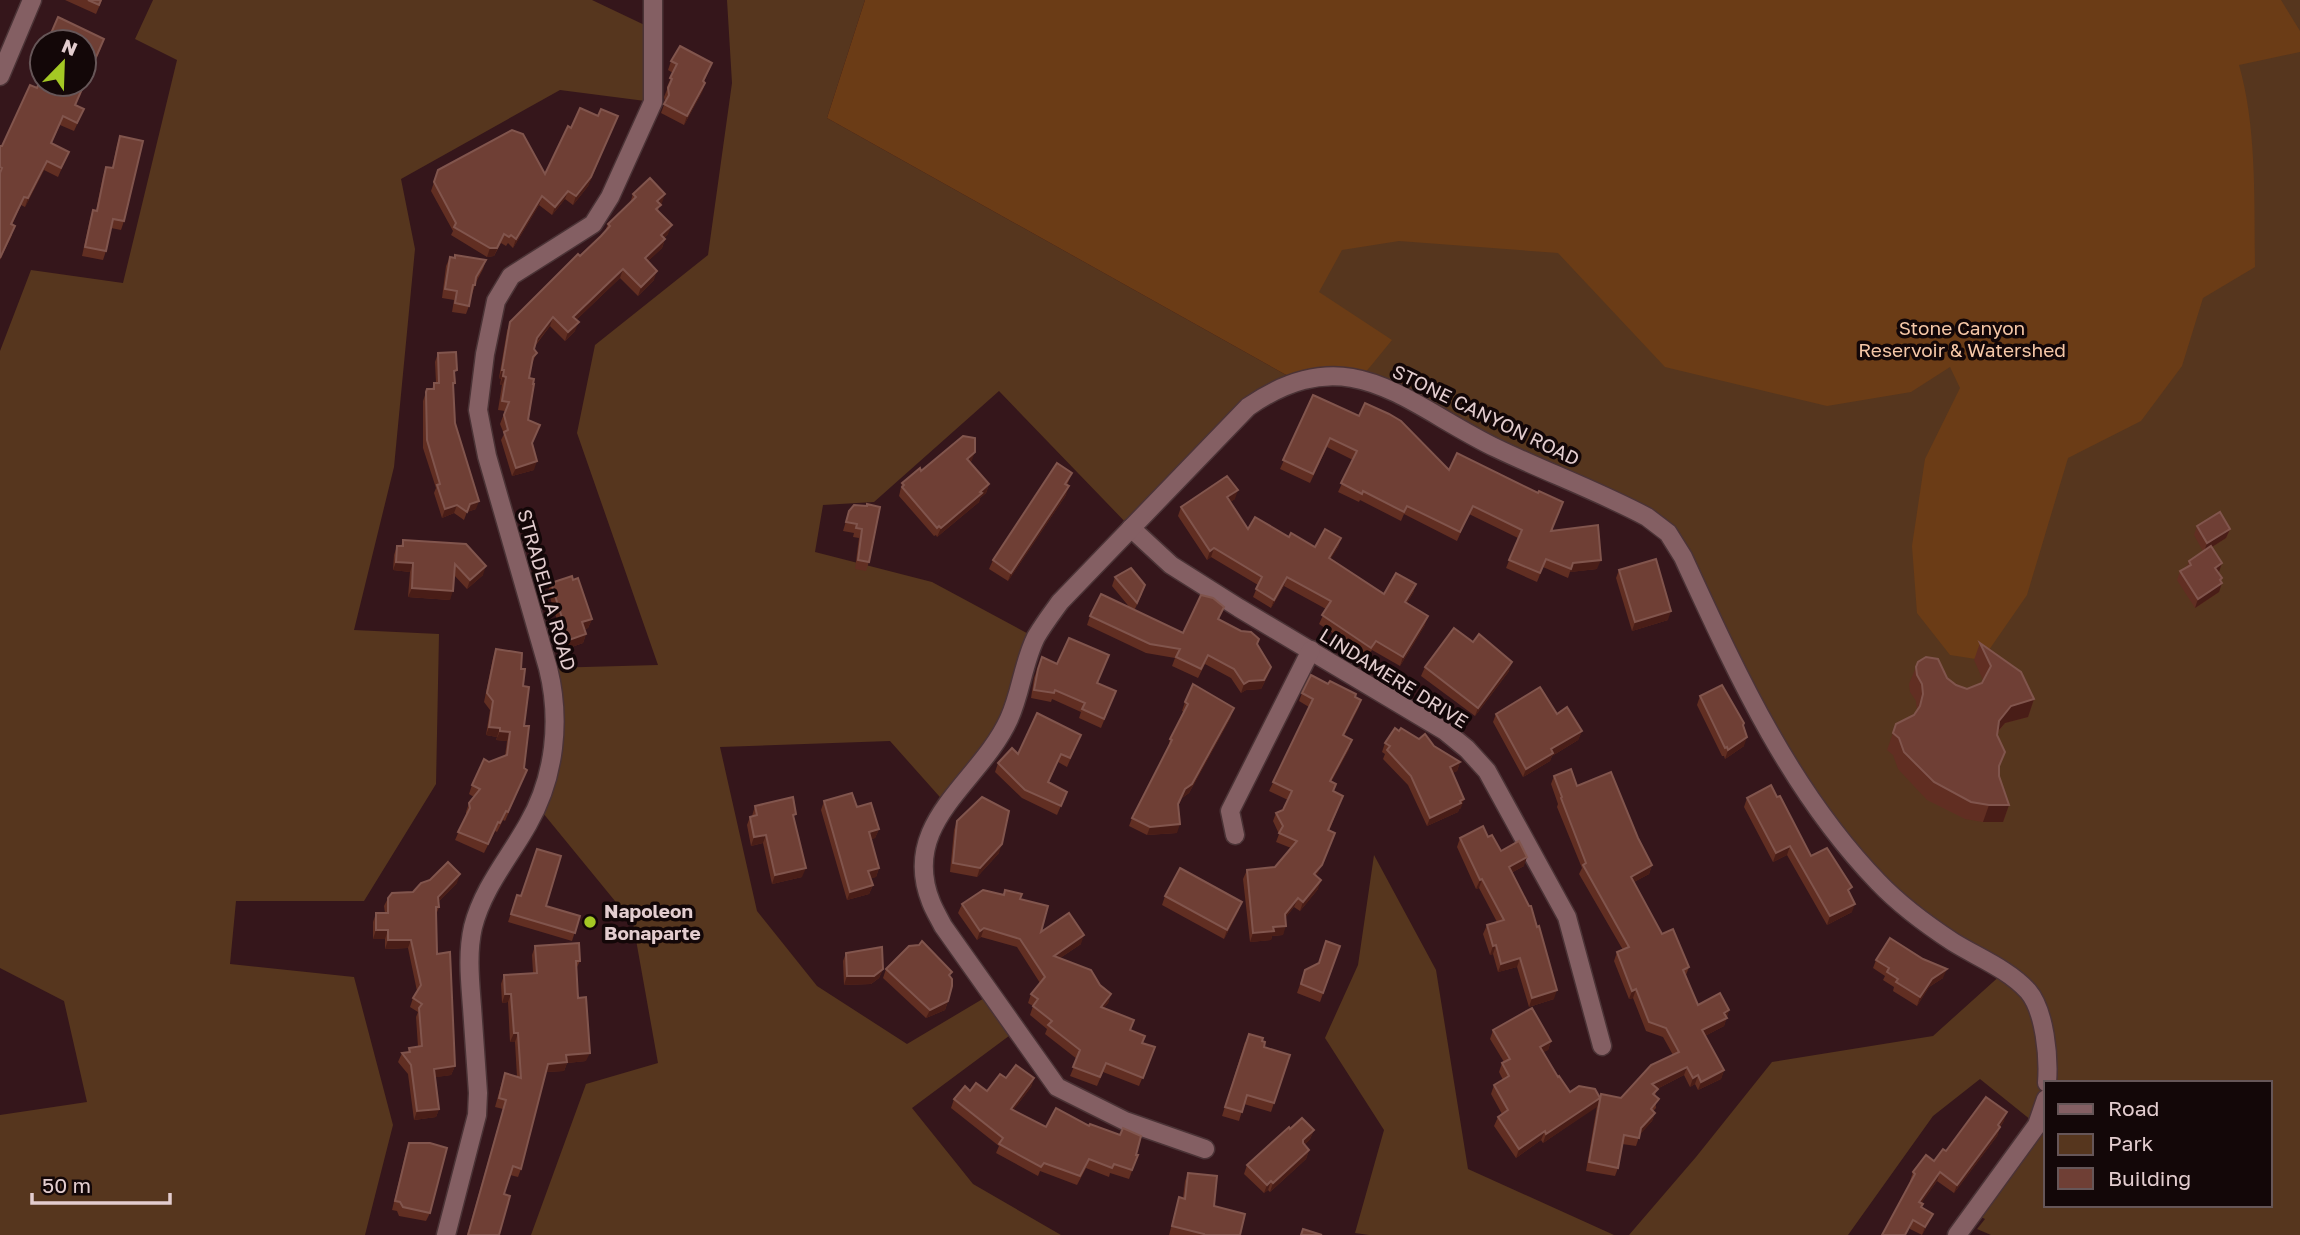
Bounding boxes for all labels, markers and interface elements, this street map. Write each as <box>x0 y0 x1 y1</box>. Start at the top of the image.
north arrow <box>28 28 98 98</box>
text: N <box>59 33 81 60</box>
park label: Stone Canyon Reservoir & Watershed <box>1858 316 2066 361</box>
street label: STONE CANYON ROAD <box>1389 359 1584 470</box>
street label: STRADELLA ROAD <box>513 507 582 673</box>
street label: LINDAMERE DRIVE <box>1316 623 1473 733</box>
place label: Napoleon Bonaparte <box>604 899 701 944</box>
marker: Napoleon Bonaparte <box>582 914 598 930</box>
legend <box>2044 1081 2272 1207</box>
text: Road <box>2108 1095 2159 1121</box>
text: Park <box>2108 1130 2154 1156</box>
scale bar <box>32 1162 170 1206</box>
text: Building <box>2108 1165 2191 1191</box>
text: 50 m <box>42 1172 91 1198</box>

